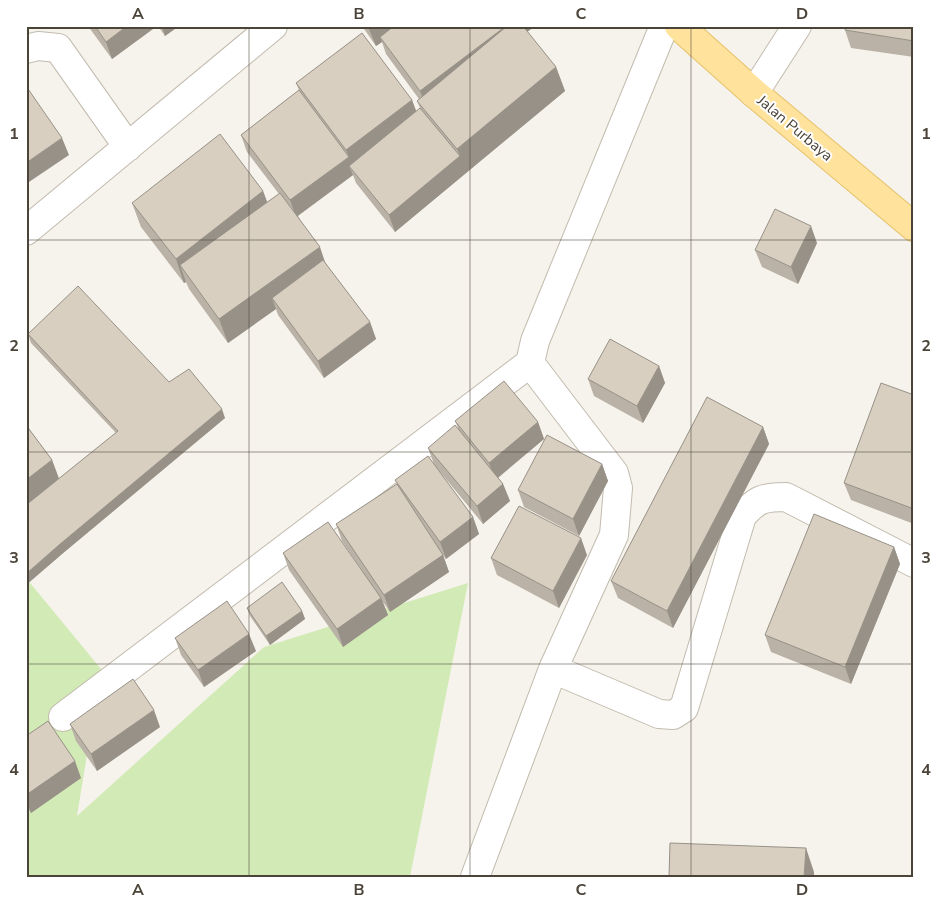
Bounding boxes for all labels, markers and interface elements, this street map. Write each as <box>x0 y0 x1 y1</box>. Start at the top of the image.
text: A <box>132 3 144 25</box>
text: B <box>353 3 365 25</box>
text: C <box>576 3 587 25</box>
text: D <box>796 3 808 25</box>
street label: Jalan Purbaya <box>752 90 837 166</box>
text: 1 <box>9 123 19 145</box>
text: 1 <box>921 123 931 145</box>
text: 2 <box>9 335 19 357</box>
text: 2 <box>921 335 931 357</box>
text: 3 <box>9 547 19 569</box>
text: 3 <box>921 547 931 569</box>
text: 4 <box>9 759 19 781</box>
text: 4 <box>921 759 931 781</box>
text: A <box>132 879 144 901</box>
text: B <box>353 879 365 901</box>
text: C <box>576 879 587 901</box>
text: D <box>796 879 808 901</box>

